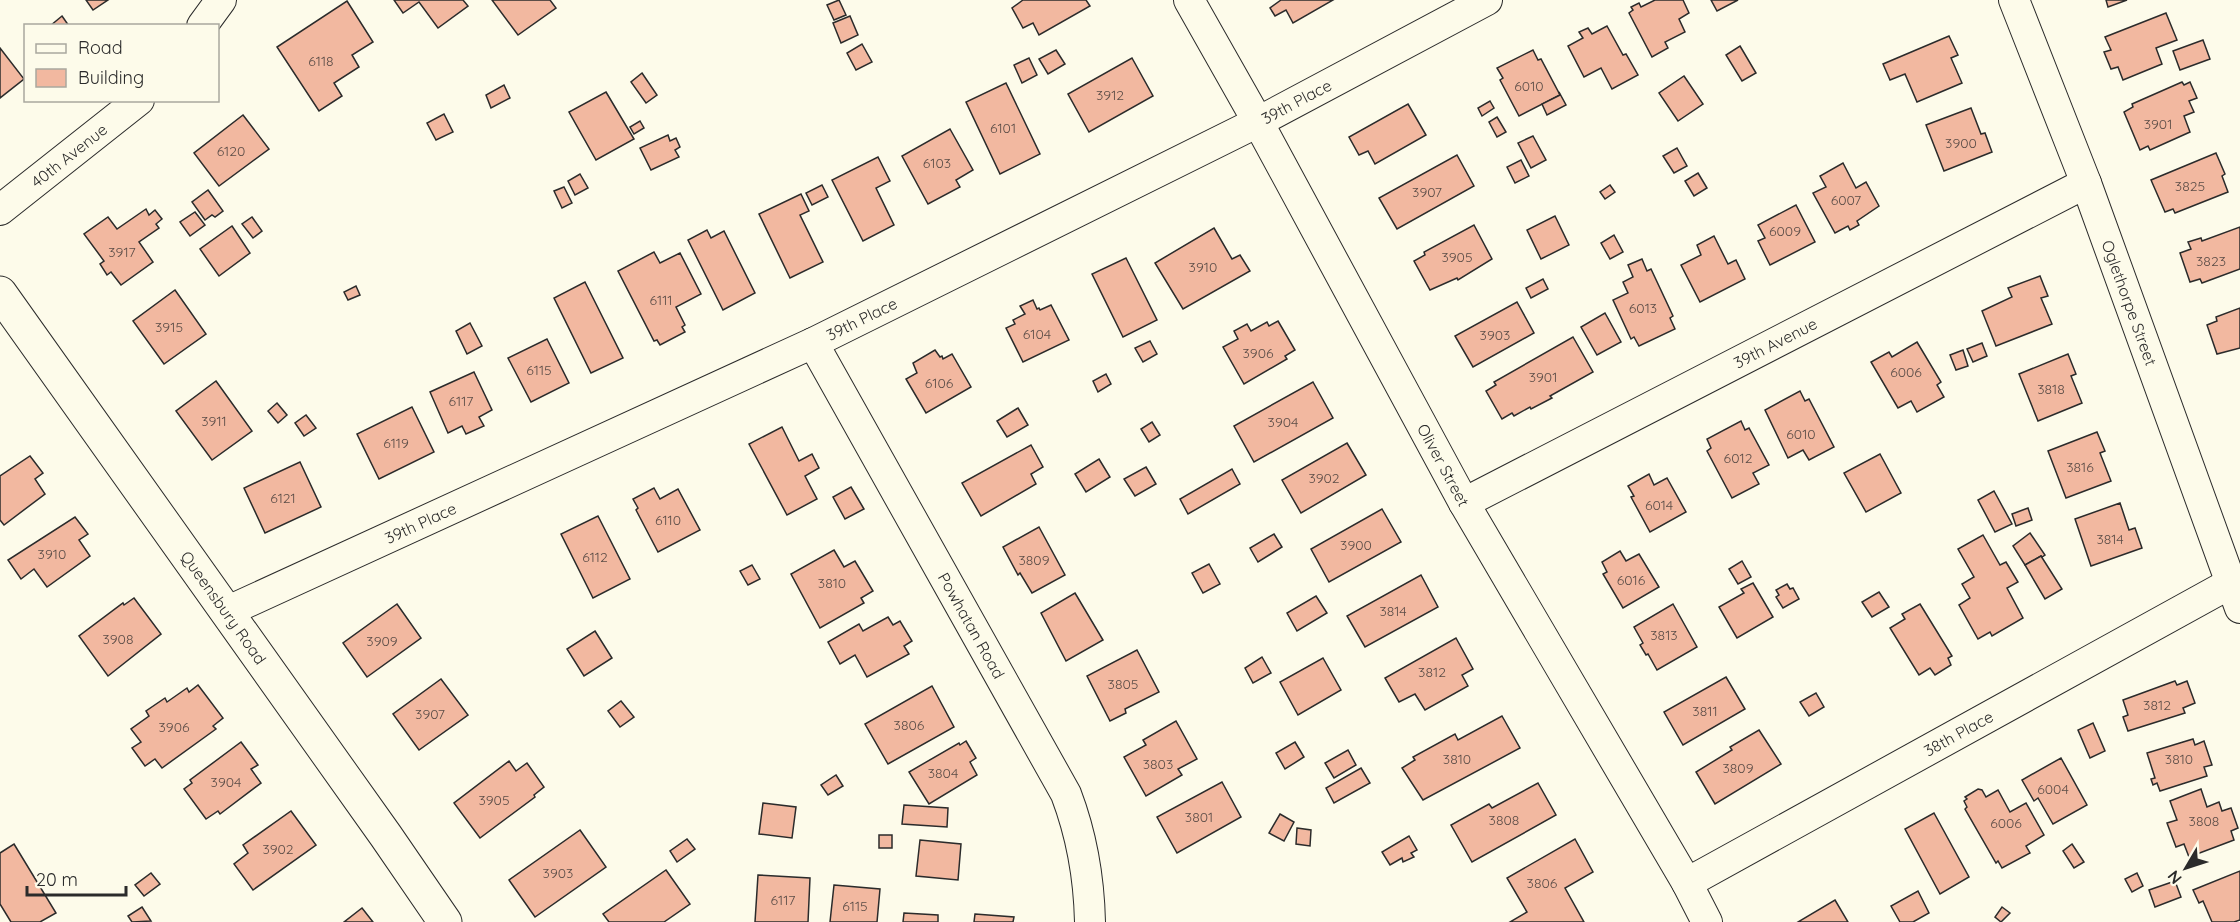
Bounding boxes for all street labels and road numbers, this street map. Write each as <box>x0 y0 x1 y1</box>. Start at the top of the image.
street label: 39th Place <box>1258 75 1335 128</box>
street label: 40th Avenue <box>27 119 111 192</box>
street label: Oglethorpe Street <box>2097 237 2161 368</box>
street label: 39th Place <box>823 293 900 345</box>
street label: 39th Avenue <box>1730 313 1820 373</box>
street label: Oliver Street <box>1413 420 1474 510</box>
street label: 39th Place <box>382 498 459 548</box>
street label: Queensbury Road <box>177 547 271 668</box>
street label: Powhatan Road <box>934 569 1009 682</box>
street label: 38th Place <box>1920 706 1997 760</box>

